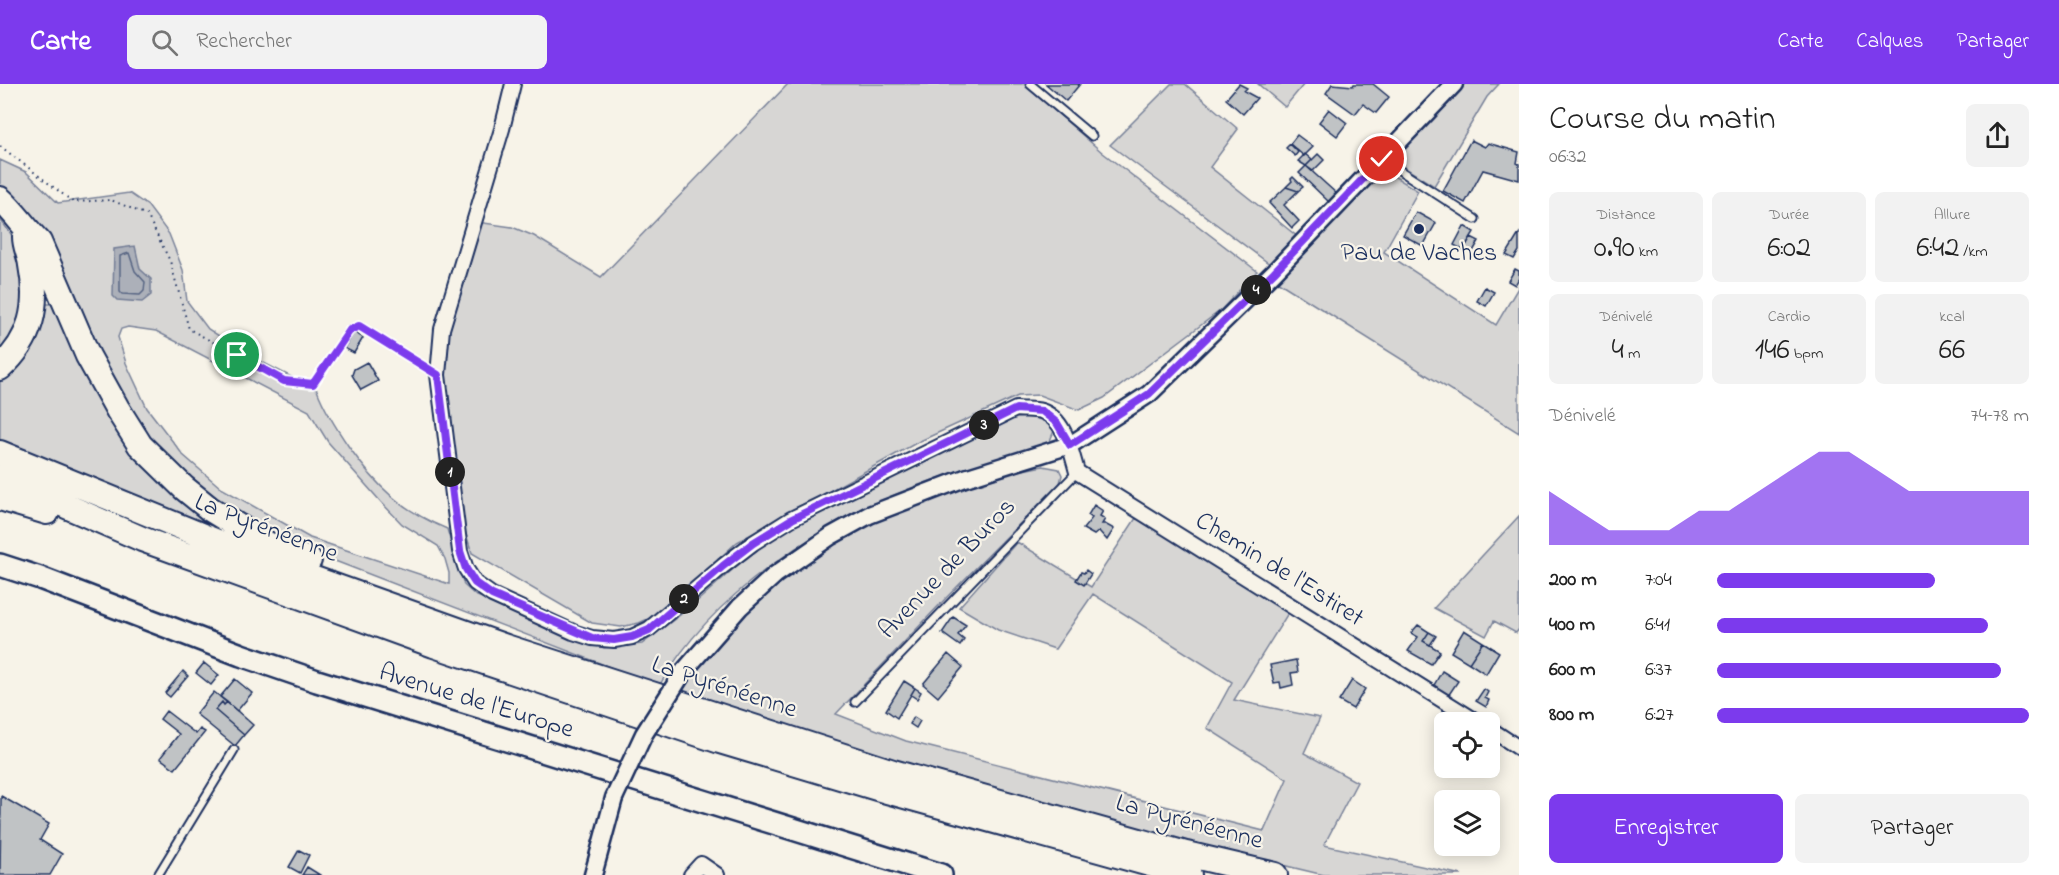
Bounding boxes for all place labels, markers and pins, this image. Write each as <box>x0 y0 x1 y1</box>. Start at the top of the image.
pin <box>1356 133 1407 184</box>
marker: Pau de Vaches <box>1412 222 1426 236</box>
place label: Pau de Vaches <box>1341 235 1497 273</box>
pin: 4 <box>1241 275 1271 305</box>
pin <box>211 329 262 380</box>
pin: 3 <box>969 410 999 440</box>
pin: 1 <box>435 457 465 487</box>
pin: 2 <box>669 584 699 614</box>

